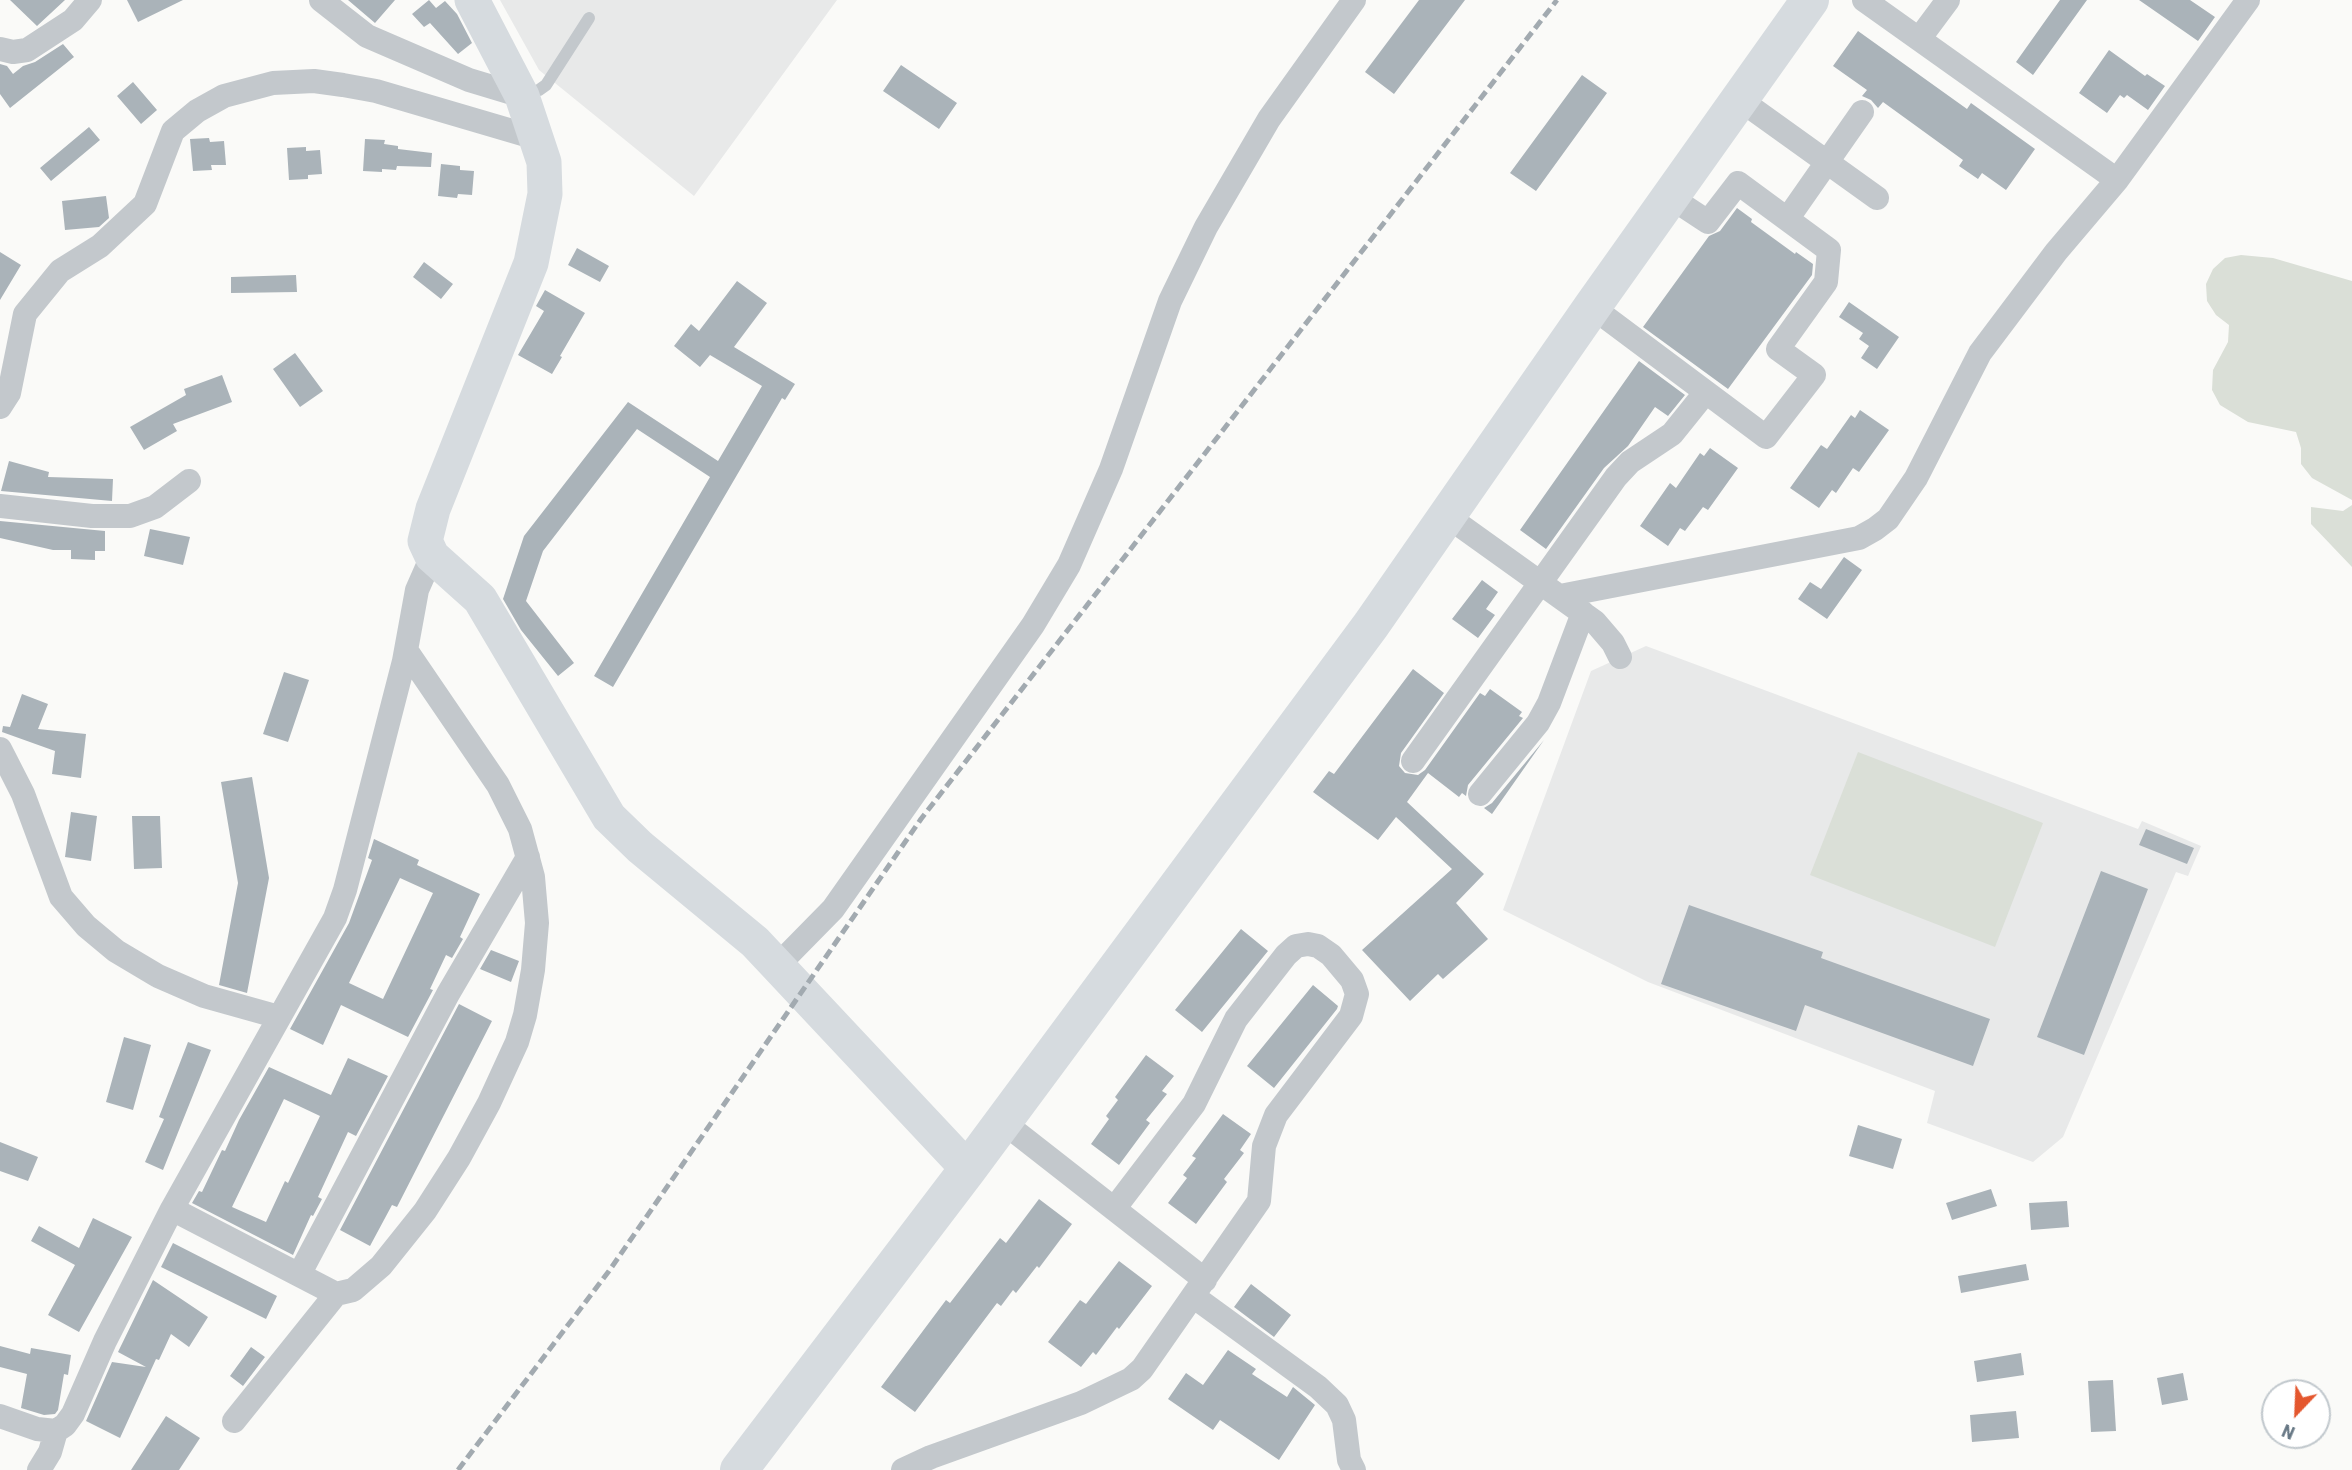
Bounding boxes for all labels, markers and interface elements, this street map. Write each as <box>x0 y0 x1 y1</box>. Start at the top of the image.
north arrow <box>2261 1379 2331 1449</box>
text: N <box>2279 1419 2298 1445</box>

